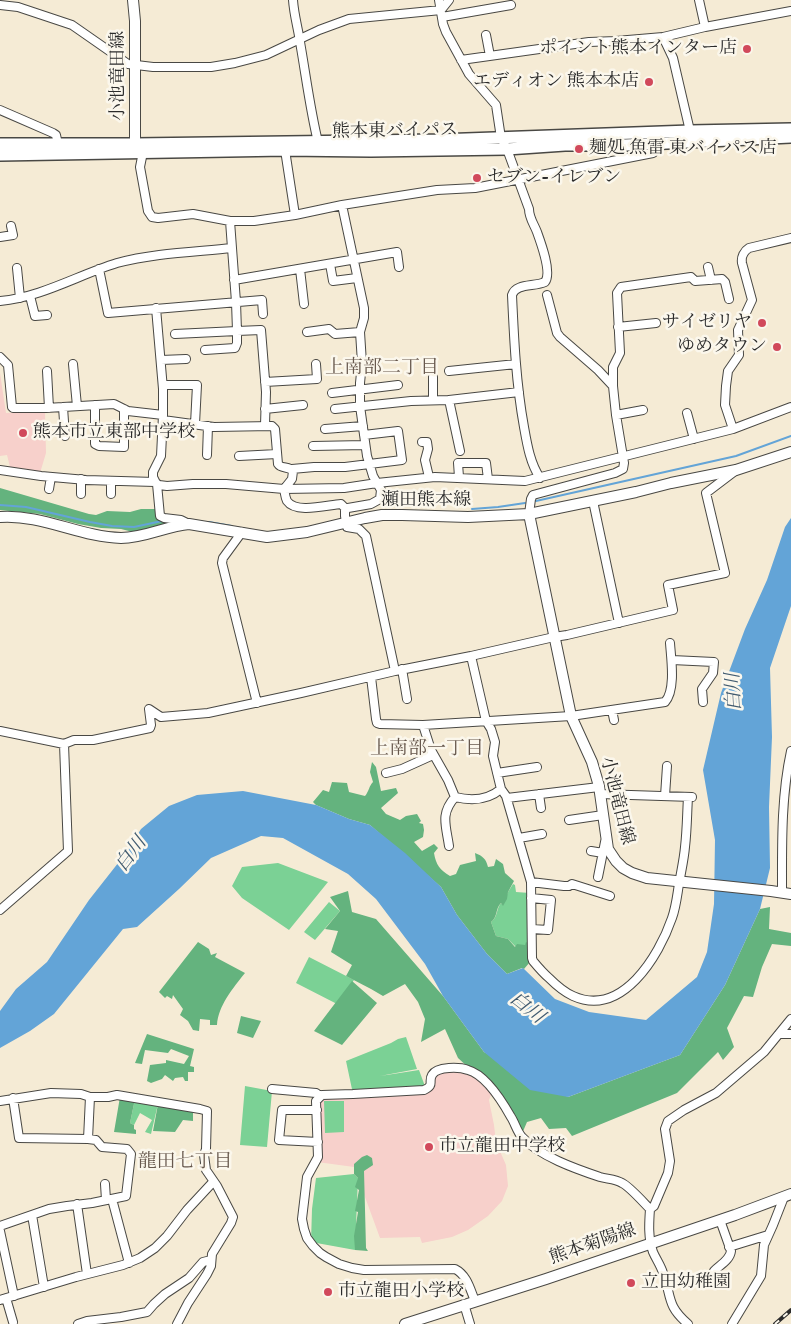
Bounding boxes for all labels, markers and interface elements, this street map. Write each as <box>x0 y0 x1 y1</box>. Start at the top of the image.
street label: 小池竜田線 <box>108 31 130 121</box>
place label: ポイント熊本インター店 <box>539 38 737 60</box>
marker: ポイント熊本インター店 <box>741 43 753 55</box>
place label: エディオン 熊本本店 <box>473 71 639 93</box>
marker: エディオン 熊本本店 <box>643 76 655 88</box>
street label: 熊本東バイパス <box>332 120 458 144</box>
place label: 麺処 魚雷 東バイパス店 <box>589 138 777 160</box>
marker: 麺処 魚雷 東バイパス店 <box>573 143 585 155</box>
place label: セブン-イレブン <box>487 167 621 189</box>
marker: セブン-イレブン <box>471 172 483 184</box>
place label: サイゼリヤ <box>662 312 752 334</box>
marker: サイゼリヤ <box>756 317 768 329</box>
place label: ゆめタウン <box>677 336 767 358</box>
marker: ゆめタウン <box>771 341 783 353</box>
district label: 上南部二丁目 <box>325 358 439 380</box>
place label: 熊本市立東部中学校 <box>33 422 195 444</box>
marker: 熊本市立東部中学校 <box>17 427 29 439</box>
street label: 瀬田熊本線 <box>381 490 471 512</box>
water label: 白川 <box>723 672 747 712</box>
district label: 上南部一丁目 <box>370 739 484 761</box>
street label: 小池竜田線 <box>595 755 637 847</box>
water label: 白川 <box>111 833 153 877</box>
water label: 白川 <box>504 988 548 1030</box>
place label: 市立龍田中学校 <box>439 1136 565 1158</box>
marker: 市立龍田中学校 <box>423 1141 435 1153</box>
district label: 龍田七丁目 <box>138 1152 232 1174</box>
street label: 熊本菊陽線 <box>547 1220 639 1270</box>
place label: 立田幼稚園 <box>641 1272 731 1294</box>
marker: 立田幼稚園 <box>625 1277 637 1289</box>
place label: 市立龍田小学校 <box>338 1281 464 1303</box>
marker: 市立龍田小学校 <box>322 1286 334 1298</box>

